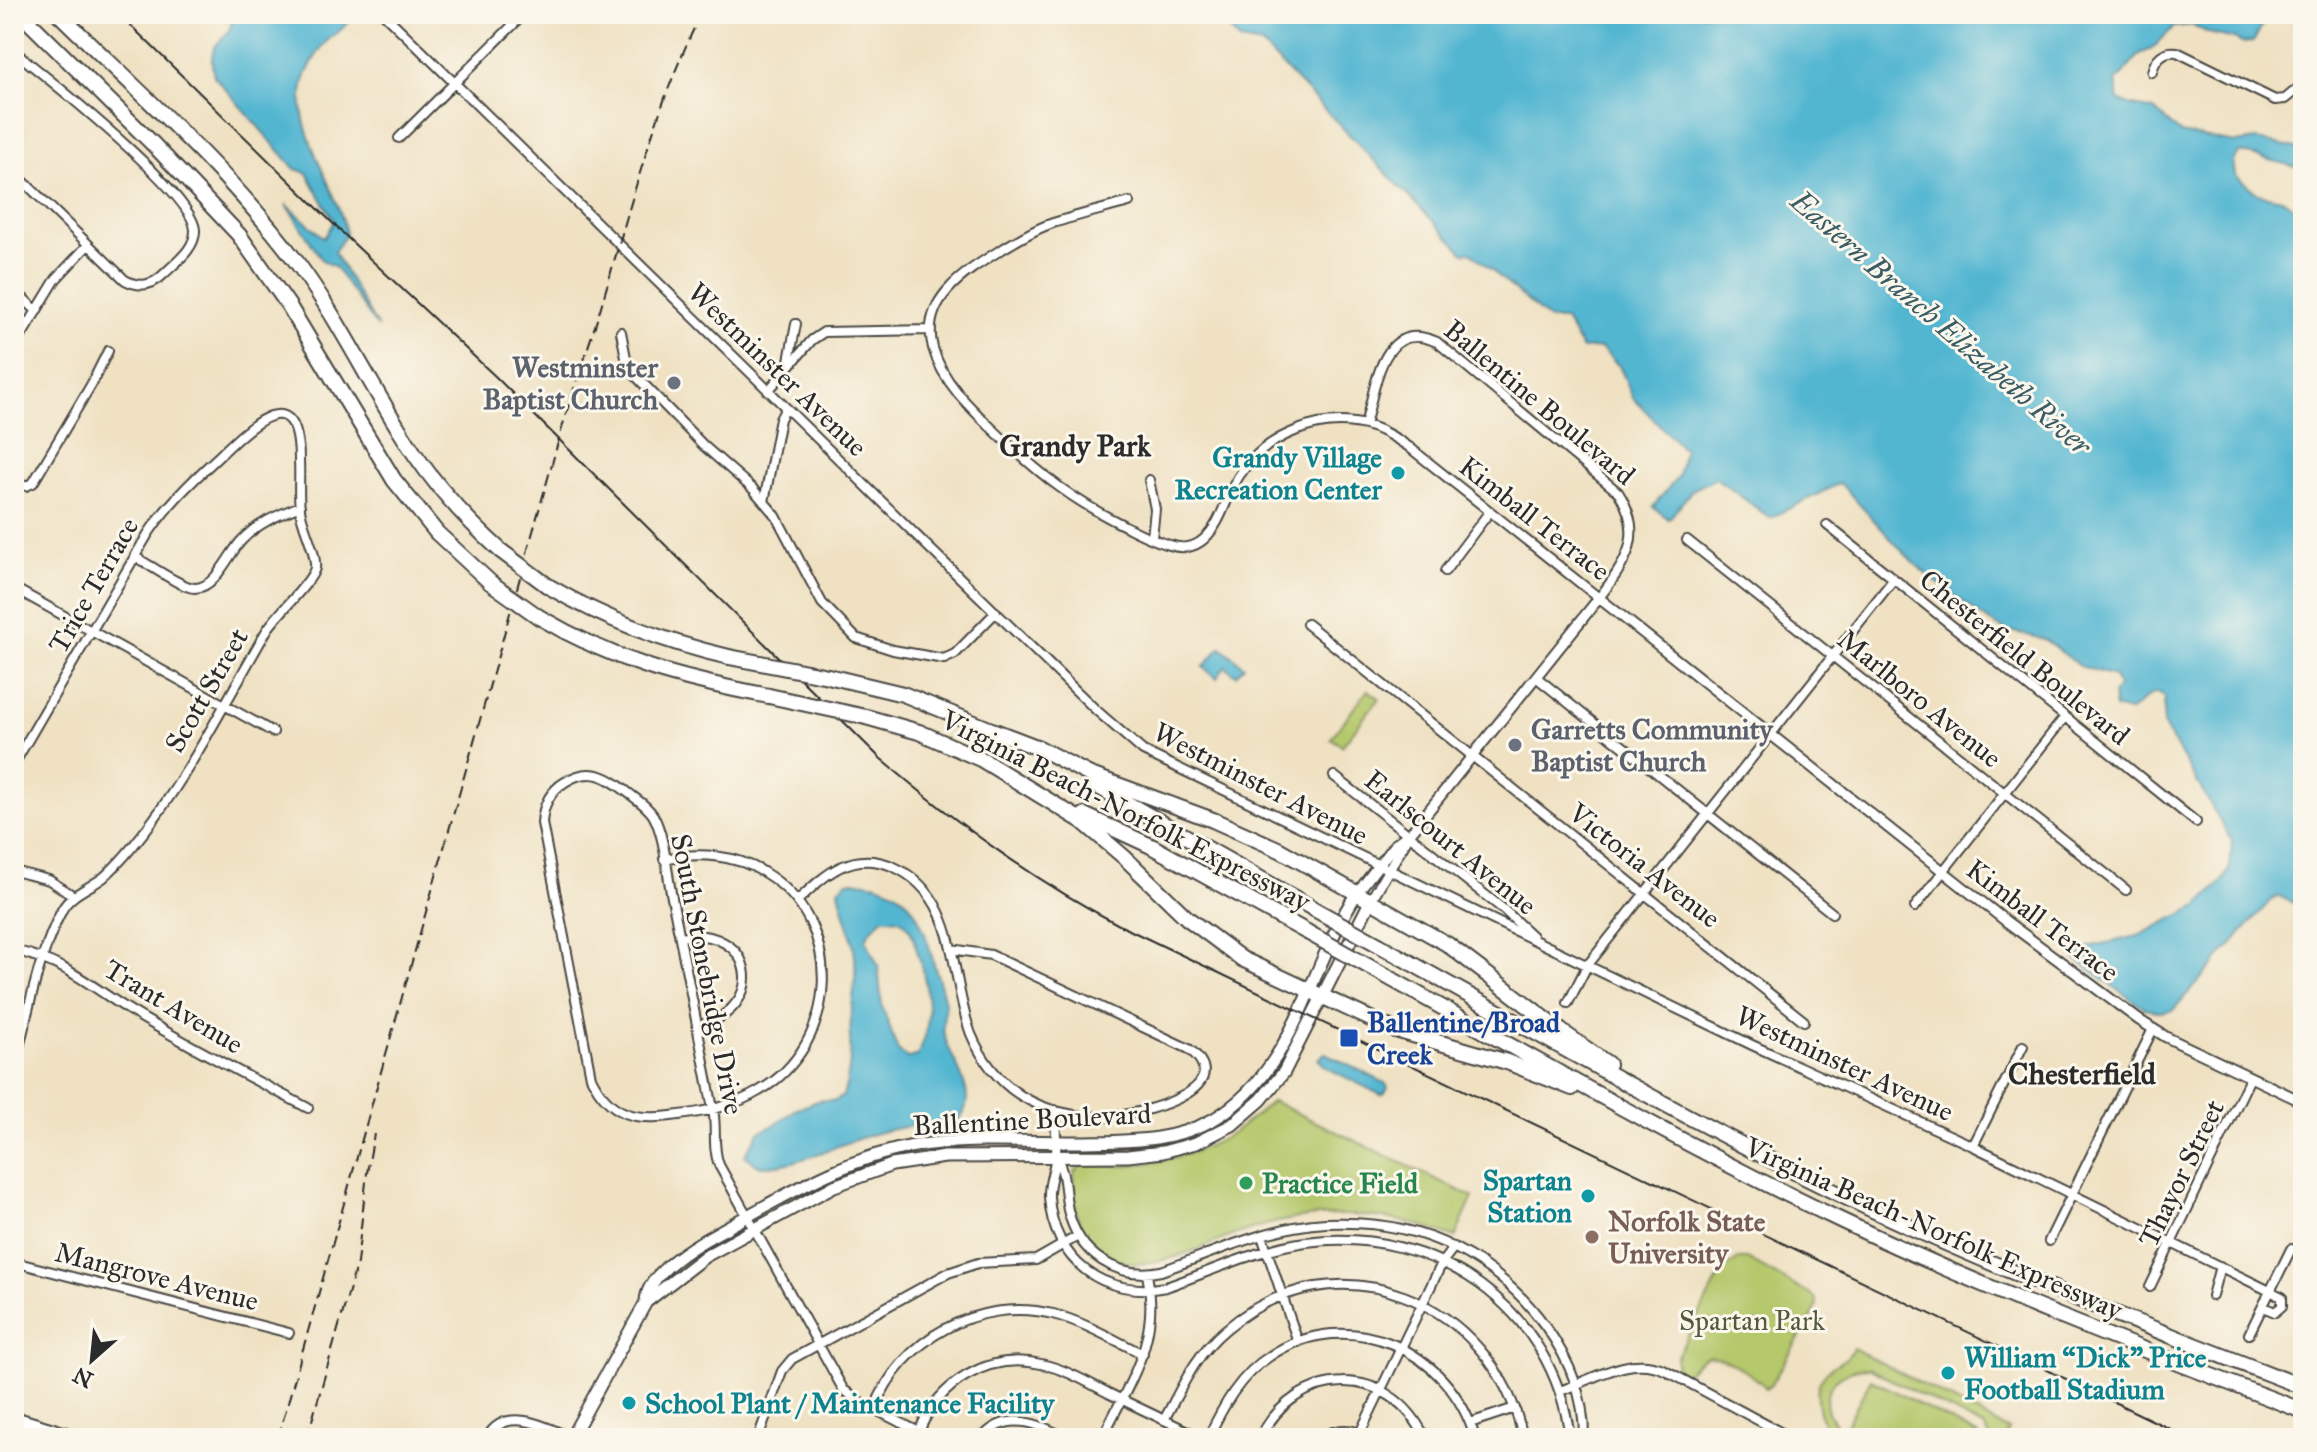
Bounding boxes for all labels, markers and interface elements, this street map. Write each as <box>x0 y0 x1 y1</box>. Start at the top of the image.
water label: Eastern Branch Elizabeth River <box>1783 182 2100 464</box>
street label: Westminster Avenue <box>681 275 875 464</box>
street label: Ballentine Boulevard <box>1437 312 1642 493</box>
place label: Westminster Baptist Church <box>483 350 658 417</box>
marker: Westminster Baptist Church <box>665 374 683 392</box>
district label: Grandy Park <box>999 428 1152 464</box>
place label: Grandy Village Recreation Center <box>1174 440 1382 507</box>
street label: Kimball Terrace <box>1452 448 1617 588</box>
marker: Grandy Village Recreation Center <box>1389 464 1407 482</box>
street label: Trice Terrace <box>41 511 146 659</box>
street label: Chesterfield Boulevard <box>1912 562 2137 753</box>
street label: Marlboro Avenue <box>1830 621 2009 775</box>
street label: Scott Street <box>157 622 256 759</box>
street label: Virginia Beach-Norfolk Expressway <box>934 701 1317 919</box>
place label: Garretts Community Baptist Church <box>1531 712 1774 779</box>
street label: Westminster Avenue <box>1148 714 1374 853</box>
marker: Garretts Community Baptist Church <box>1506 736 1524 754</box>
street label: Earlscourt Avenue <box>1357 762 1544 923</box>
street label: Victoria Avenue <box>1561 795 1728 936</box>
street label: South Stonebridge Drive <box>663 831 752 1117</box>
street label: Kimball Terrace <box>1959 852 2126 989</box>
street label: Trant Avenue <box>98 951 250 1062</box>
street label: Westminster Avenue <box>1730 998 1959 1129</box>
place label: Ballentine/Broad Creek <box>1367 1005 1561 1072</box>
marker: Ballentine/Broad Creek <box>1338 1027 1360 1049</box>
district label: Chesterfield <box>2008 1056 2157 1092</box>
street label: Thayor Street <box>2131 1094 2232 1253</box>
street label: Ballentine Boulevard <box>912 1096 1152 1143</box>
street label: Virginia Beach-Norfolk Expressway <box>1739 1129 2129 1328</box>
place label: Spartan Station <box>1483 1163 1572 1230</box>
place label: Practice Field <box>1262 1166 1419 1201</box>
marker: Practice Field <box>1237 1174 1255 1192</box>
marker: Spartan Station <box>1579 1187 1597 1205</box>
place label: Norfolk State University <box>1608 1204 1766 1271</box>
marker: Norfolk State University <box>1583 1228 1601 1246</box>
street label: Mangrove Avenue <box>52 1234 262 1319</box>
park label: Spartan Park <box>1679 1303 1825 1338</box>
north arrow <box>52 1320 132 1400</box>
place label: William “Dick” Price Football Stadium <box>1964 1340 2207 1407</box>
text: N <box>68 1361 98 1394</box>
marker: William “Dick” Price Football Stadium <box>1939 1364 1957 1382</box>
place label: School Plant / Maintenance Facility <box>645 1386 1055 1421</box>
marker: School Plant / Maintenance Facility <box>620 1394 638 1412</box>

